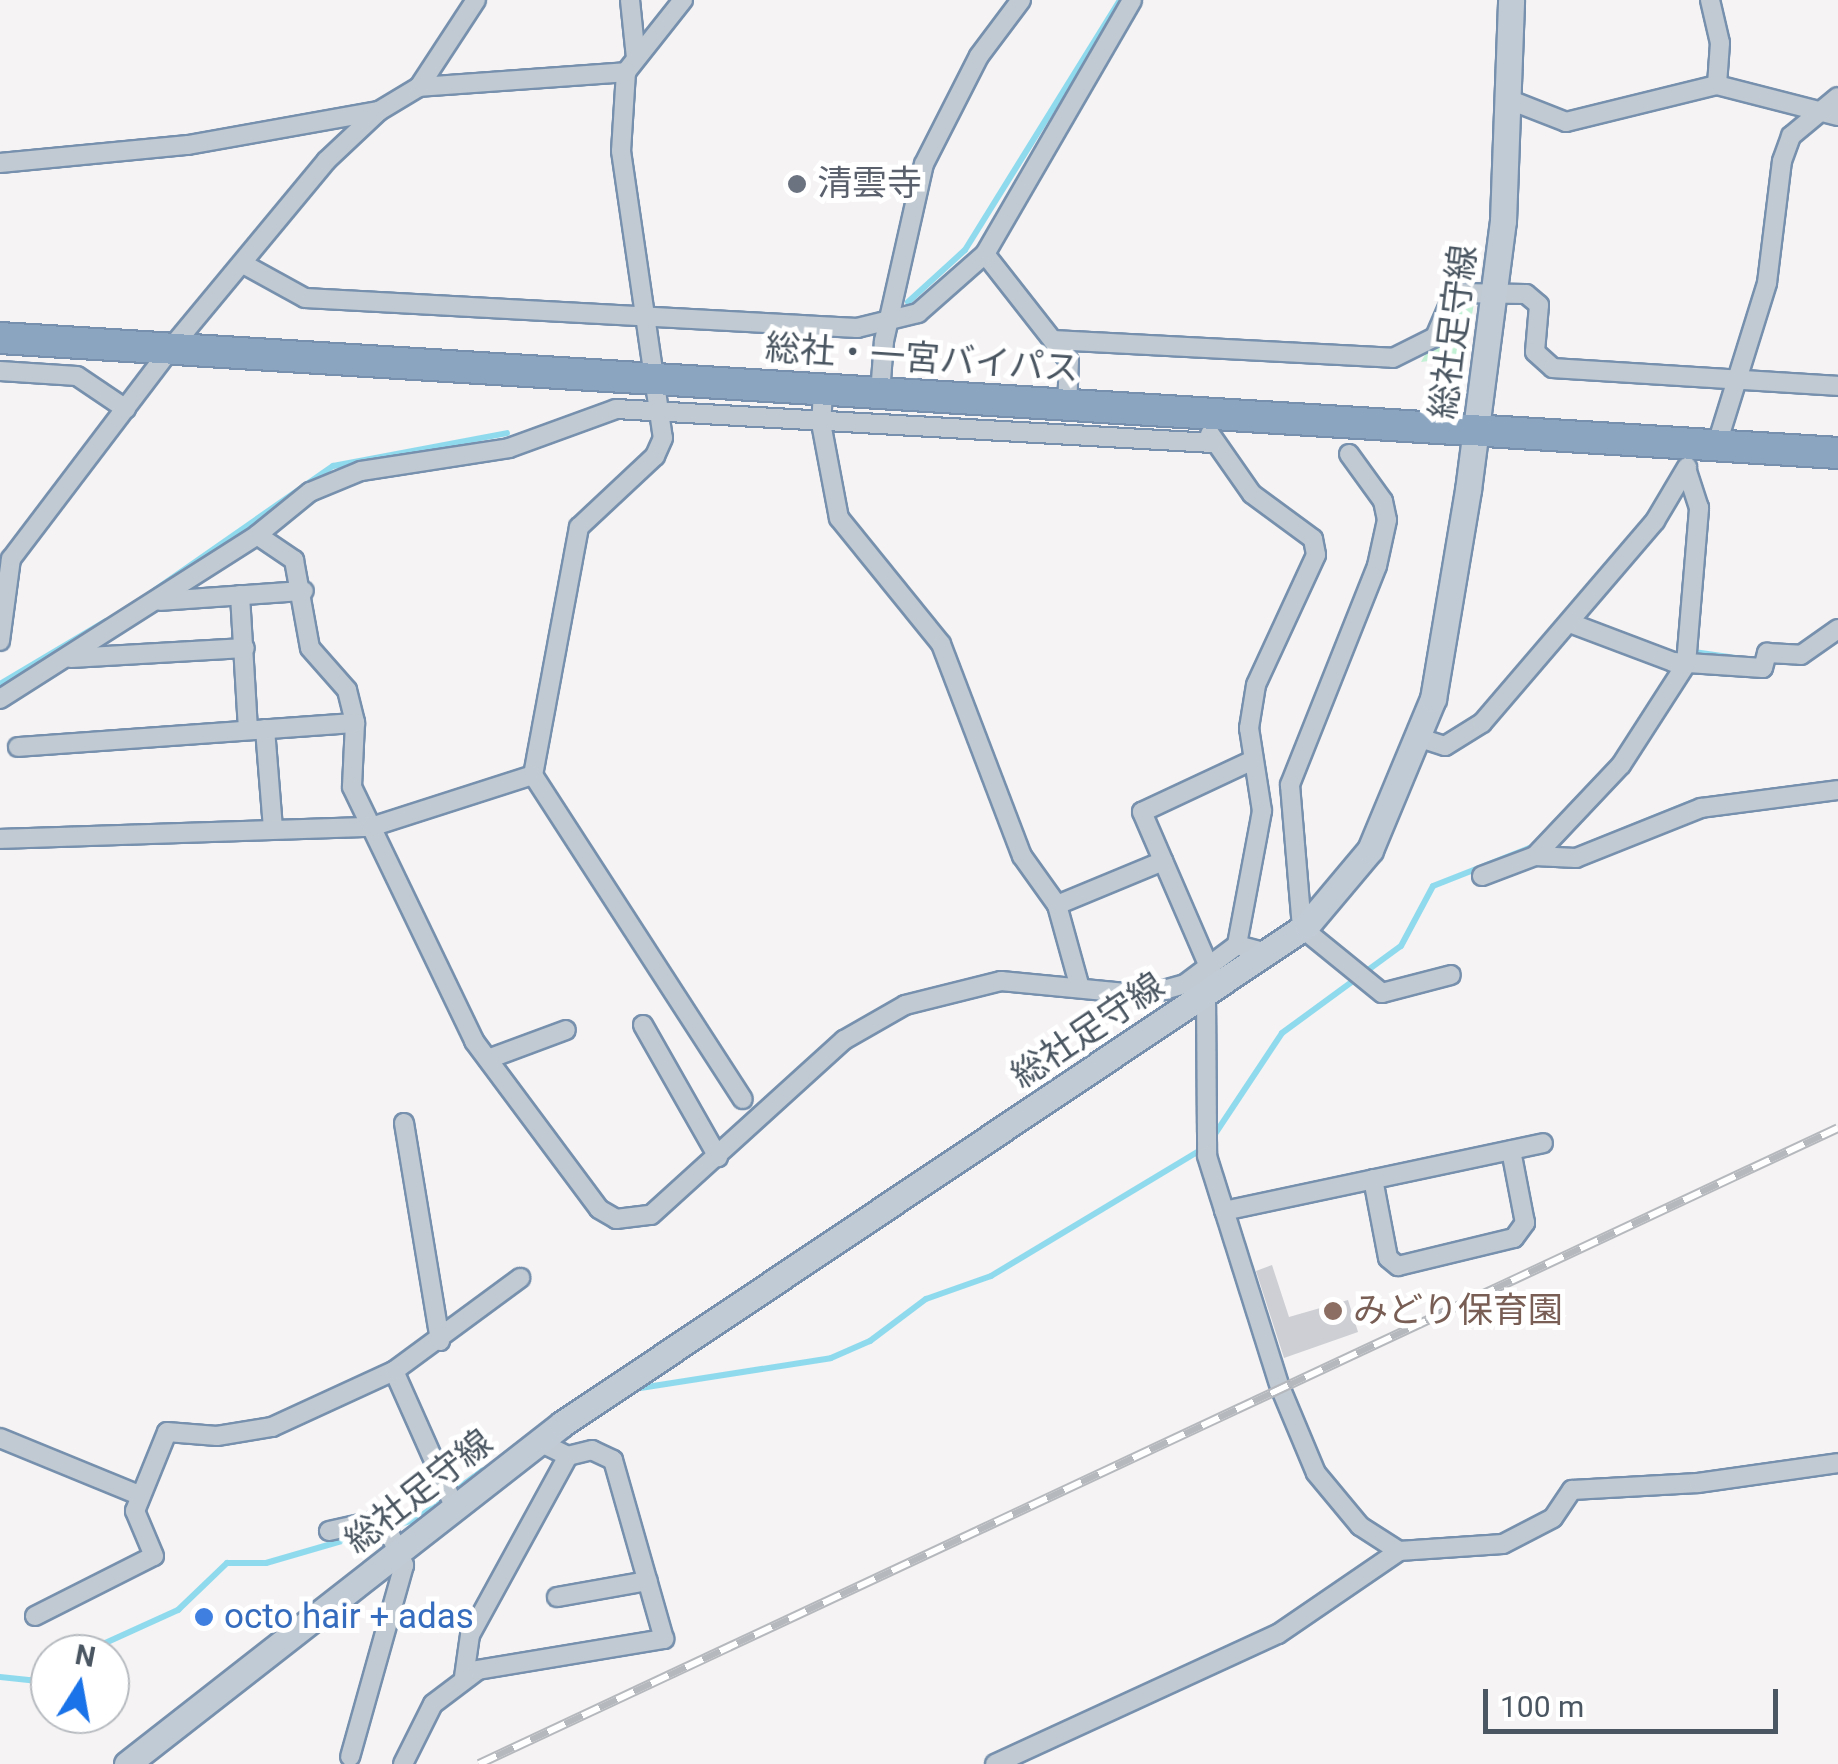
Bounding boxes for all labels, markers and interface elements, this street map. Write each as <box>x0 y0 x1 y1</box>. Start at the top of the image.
place label: 清雲寺 <box>817 163 922 205</box>
marker: 清雲寺 <box>786 173 808 195</box>
street label: 総社足守線 <box>1422 243 1486 421</box>
street label: 総社・一宮バイパス <box>763 327 1081 391</box>
street label: 総社足守線 <box>1004 965 1172 1097</box>
place label: みどり保育園 <box>1353 1290 1563 1332</box>
marker: みどり保育園 <box>1322 1300 1344 1322</box>
street label: 総社足守線 <box>337 1422 501 1562</box>
place label: octo hair + adas <box>224 1596 474 1638</box>
marker: octo hair + adas <box>193 1606 215 1628</box>
north arrow <box>30 1634 130 1734</box>
text: N <box>73 1638 98 1674</box>
scale bar <box>1488 1669 1783 1731</box>
text: 100 m <box>1500 1689 1584 1724</box>

